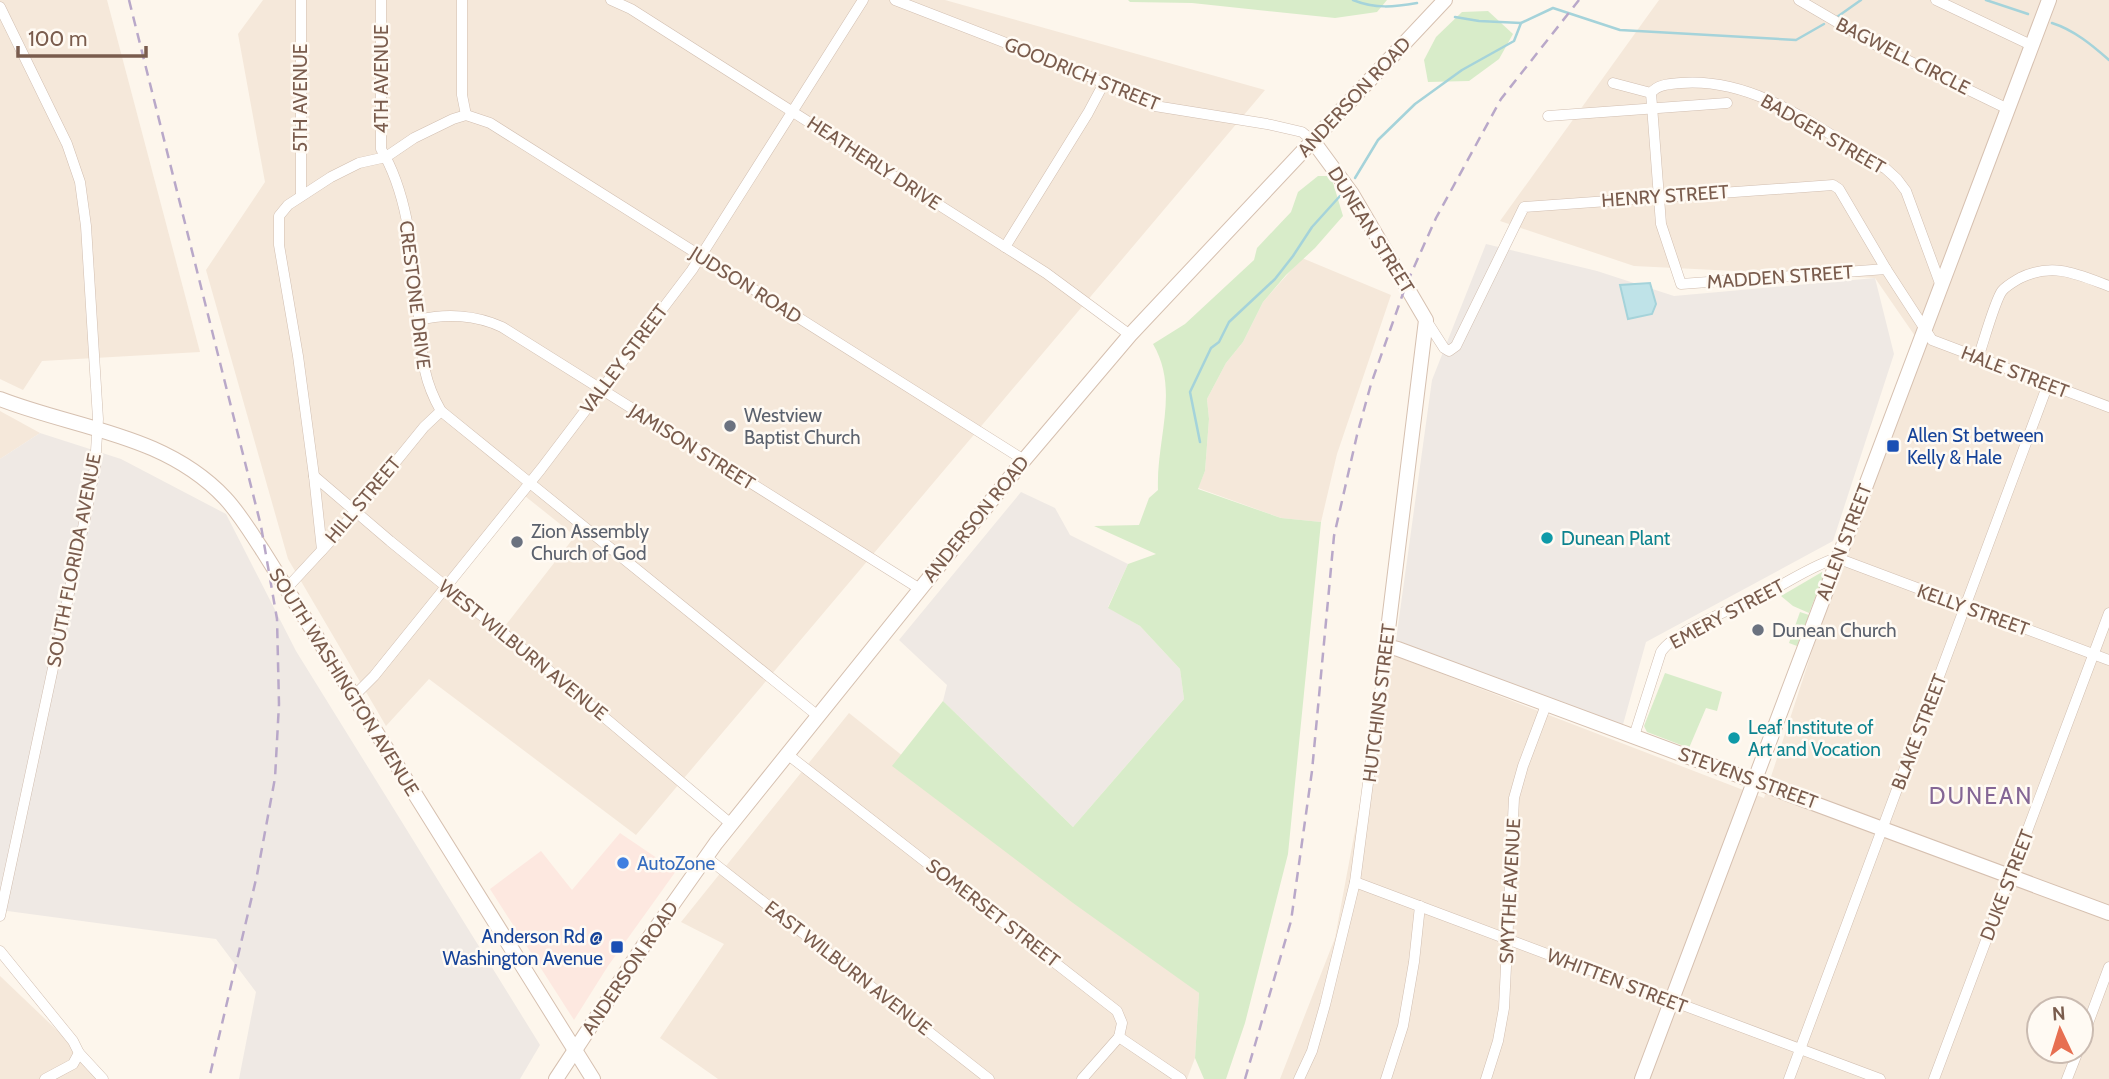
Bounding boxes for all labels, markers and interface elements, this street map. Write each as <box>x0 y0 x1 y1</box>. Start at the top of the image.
street label: BAGWELL CIRCLE <box>1832 12 1974 100</box>
scale bar <box>18 14 145 58</box>
street label: 4TH AVENUE <box>370 24 393 134</box>
text: 100 m <box>28 26 87 51</box>
street label: GOODRICH STREET <box>1001 32 1163 116</box>
street label: ANDERSON ROAD <box>1293 32 1416 162</box>
street label: 5TH AVENUE <box>289 44 312 152</box>
street label: BADGER STREET <box>1757 89 1889 179</box>
street label: HEATHERLY DRIVE <box>803 111 945 215</box>
street label: DUNEAN STREET <box>1323 163 1419 297</box>
street label: HENRY STREET <box>1601 180 1729 212</box>
street label: CRESTONE DRIVE <box>394 219 436 371</box>
street label: JUDSON ROAD <box>685 241 806 329</box>
street label: MADDEN STREET <box>1706 260 1854 294</box>
street label: VALLEY STREET <box>575 300 673 418</box>
street label: HALE STREET <box>1958 341 2072 403</box>
street label: JAMISON STREET <box>624 399 759 495</box>
place label: Westview Baptist Church <box>744 404 861 449</box>
marker: Westview Baptist Church <box>722 418 738 434</box>
place label: Allen St between Kelly & Hale <box>1907 424 2044 469</box>
marker: Allen St between Kelly & Hale <box>1885 438 1901 454</box>
street label: SOUTH FLORIDA AVENUE <box>42 451 106 669</box>
street label: ANDERSON ROAD <box>918 451 1034 587</box>
street label: HILL STREET <box>320 452 406 548</box>
street label: ALLEN STREET <box>1811 481 1877 603</box>
place label: Zion Assembly Church of God <box>531 520 649 565</box>
place label: Dunean Plant <box>1561 527 1671 550</box>
marker: Dunean Plant <box>1539 530 1555 546</box>
marker: Zion Assembly Church of God <box>509 534 525 550</box>
street label: SOUTH WASHINGTON AVENUE <box>264 564 424 800</box>
street label: EMERY STREET <box>1666 574 1788 654</box>
street label: WEST WILBURN AVENUE <box>434 575 612 725</box>
street label: KELLY STREET <box>1914 579 2032 641</box>
place label: Dunean Church <box>1772 619 1897 642</box>
street label: HUTCHINS STREET <box>1358 622 1400 784</box>
marker: Dunean Church <box>1750 622 1766 638</box>
street label: BLAKE STREET <box>1886 671 1952 793</box>
place label: Leaf Institute of Art and Vocation <box>1748 716 1881 761</box>
marker: Leaf Institute of Art and Vocation <box>1726 730 1742 746</box>
street label: STEVENS STREET <box>1675 742 1821 814</box>
district label: DUNEAN <box>1929 782 2033 810</box>
street label: SMYTHE AVENUE <box>1495 818 1525 964</box>
street label: DUKE STREET <box>1975 826 2039 944</box>
place label: AutoZone <box>637 852 716 875</box>
street label: SOMERSET STREET <box>922 854 1064 972</box>
marker: AutoZone <box>615 855 631 871</box>
street label: EAST WILBURN AVENUE <box>760 896 936 1040</box>
street label: ANDERSON ROAD <box>577 897 683 1039</box>
place label: Anderson Rd @ Washington Avenue <box>442 925 603 970</box>
marker: Anderson Rd @ Washington Avenue <box>609 939 625 955</box>
street label: WHITTEN STREET <box>1544 944 1690 1018</box>
north arrow <box>2025 995 2095 1065</box>
text: N <box>2051 1002 2066 1025</box>

